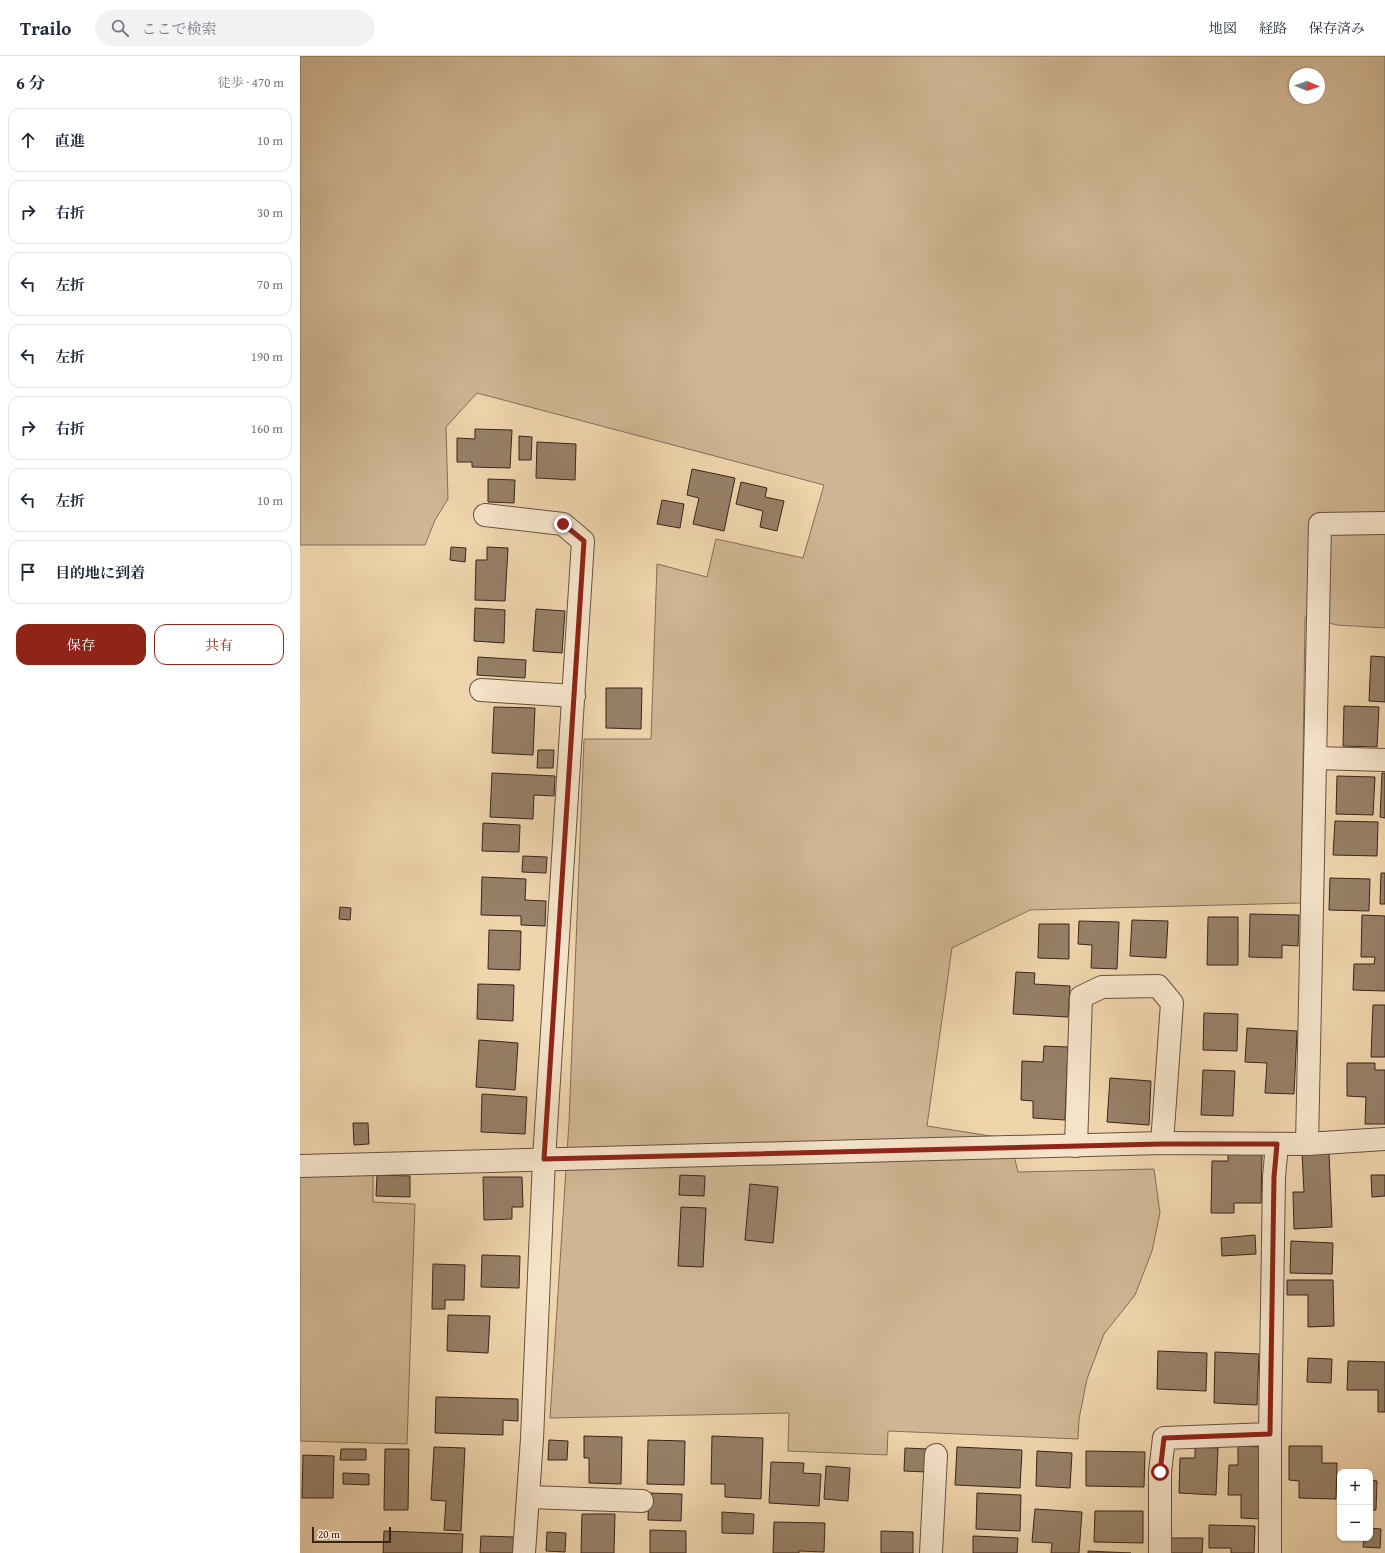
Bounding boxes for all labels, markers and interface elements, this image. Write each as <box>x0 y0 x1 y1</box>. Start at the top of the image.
search box <box>95 10 375 46</box>
text: Trailo <box>20 14 71 42</box>
icon: search <box>109 17 131 39</box>
text: ここで検索 <box>141 18 216 39</box>
text: 地図 <box>1209 18 1237 38</box>
text: 経路 <box>1259 18 1287 38</box>
text: 保存済み <box>1309 18 1365 38</box>
north arrow <box>1289 68 1325 104</box>
text: 6 分 <box>16 70 46 95</box>
text: 徒歩 · 470 m <box>218 73 284 92</box>
icon: ahead <box>17 129 39 151</box>
text: 直進 <box>55 130 85 151</box>
text: 10 m <box>257 131 283 150</box>
icon: right <box>17 201 39 223</box>
text: 右折 <box>55 202 85 223</box>
text: 30 m <box>257 203 283 222</box>
icon: left <box>17 273 39 295</box>
text: 左折 <box>55 274 85 295</box>
text: 70 m <box>257 275 283 294</box>
icon: left <box>17 345 39 367</box>
text: 左折 <box>55 346 85 367</box>
text: 190 m <box>251 347 283 366</box>
icon: right <box>17 417 39 439</box>
text: 右折 <box>55 418 85 439</box>
text: 160 m <box>251 419 283 438</box>
icon: left <box>17 489 39 511</box>
text: 左折 <box>55 490 85 511</box>
text: 10 m <box>257 491 283 510</box>
route end <box>554 515 572 533</box>
icon: arrive <box>17 561 39 583</box>
text: 目的地に到着 <box>55 562 145 583</box>
button: 保存 <box>16 624 146 665</box>
button: 共有 <box>154 624 284 665</box>
route start <box>1151 1463 1169 1481</box>
map controls <box>1337 1469 1373 1541</box>
button: + <box>1337 1469 1373 1505</box>
button: − <box>1337 1505 1373 1541</box>
scale bar <box>312 1525 391 1544</box>
text: 20 m <box>318 1526 340 1542</box>

